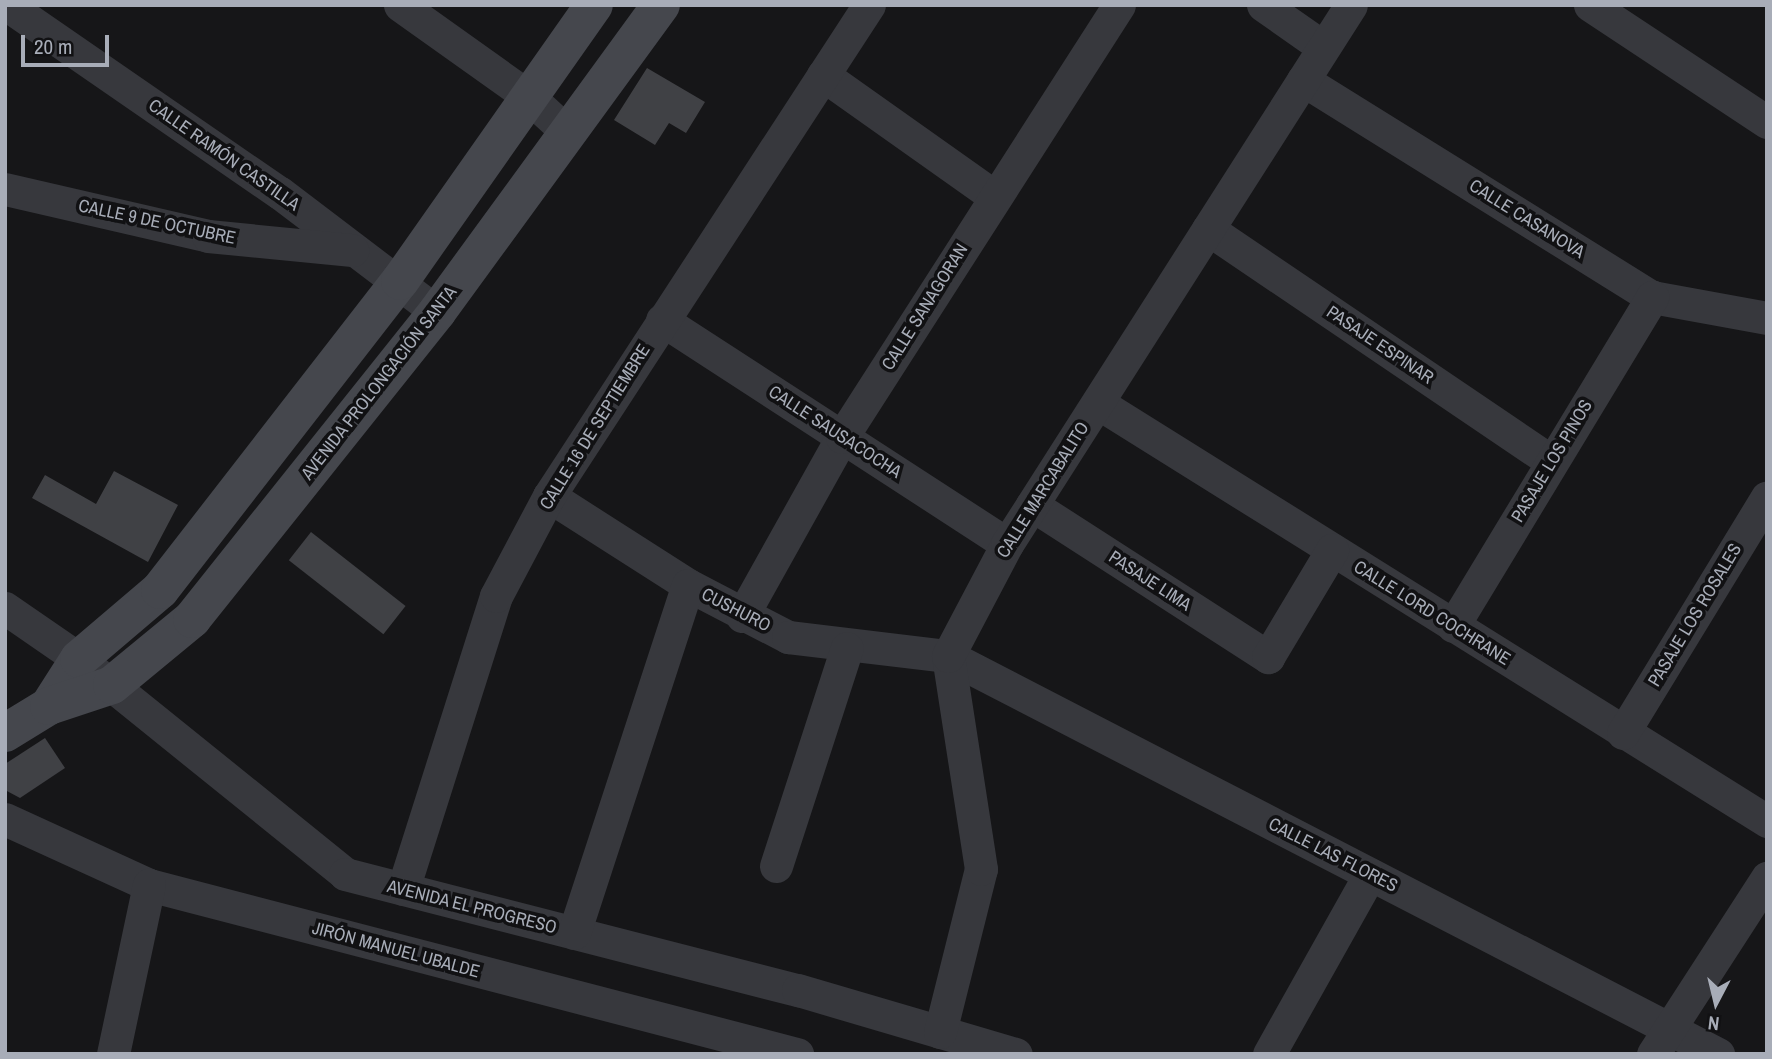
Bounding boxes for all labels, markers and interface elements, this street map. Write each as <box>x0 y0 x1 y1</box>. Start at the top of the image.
scale bar <box>24 21 112 65</box>
text: 20 m <box>34 32 72 61</box>
street label: CALLE RAMÓN CASTILLA <box>144 95 304 215</box>
street label: CALLE CASANOVA <box>1465 175 1589 263</box>
street label: CALLE 9 DE OCTUBRE <box>77 195 237 249</box>
street label: CALLE SANAGORAN <box>877 240 973 374</box>
street label: AVENIDA PROLONGACIÓN SANTA <box>296 282 462 484</box>
street label: PASAJE ESPINAR <box>1322 301 1438 389</box>
street label: CALLE 16 DE SEPTIEMBRE <box>535 340 655 514</box>
street label: CALLE SAUSACOCHA <box>764 381 906 483</box>
street label: PASAJE LOS PINOS <box>1507 396 1597 526</box>
street label: CALLE MARCABALITO <box>992 418 1094 562</box>
street label: PASAJE LOS ROSALES <box>1644 540 1746 690</box>
street label: PASAJE LIMA <box>1105 546 1195 616</box>
street label: CALLE LORD COCHRANE <box>1350 556 1514 670</box>
street label: CUSHURO <box>698 583 774 637</box>
street label: CALLE LAS FLORES <box>1265 813 1401 897</box>
street label: AVENIDA EL PROGRESO <box>384 875 560 939</box>
street label: JIRÓN MANUEL UBALDE <box>310 917 482 983</box>
north arrow <box>1681 968 1751 1038</box>
text: N <box>1706 1010 1721 1037</box>

